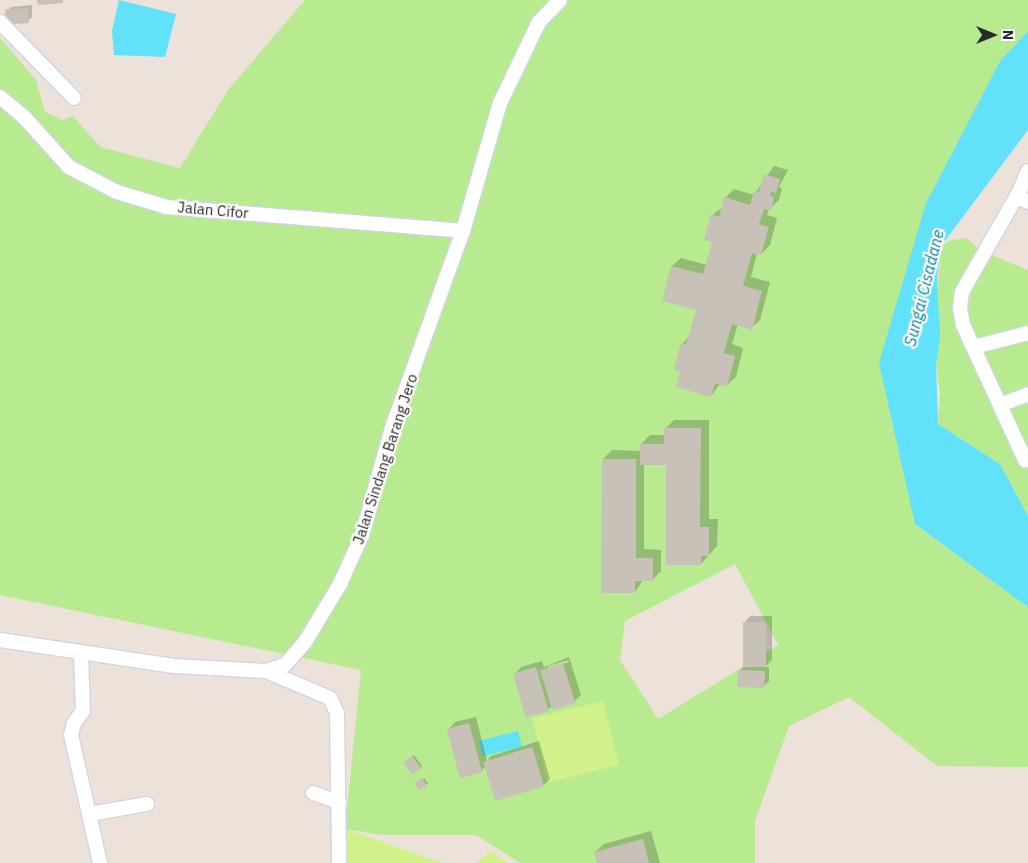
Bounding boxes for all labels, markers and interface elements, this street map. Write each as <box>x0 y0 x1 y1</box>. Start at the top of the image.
north arrow <box>968 10 1018 60</box>
text: N <box>999 30 1017 40</box>
street label: Jalan Cifor <box>177 198 249 222</box>
water label: Sungai Cisadane <box>900 228 948 348</box>
street label: Jalan Sindang Barang Jero <box>349 371 421 547</box>

